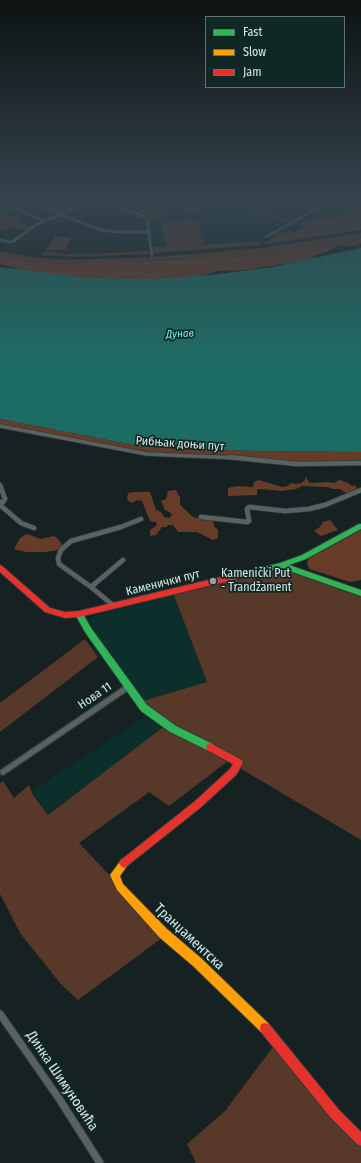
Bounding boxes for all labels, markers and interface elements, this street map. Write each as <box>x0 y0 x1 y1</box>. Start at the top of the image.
legend <box>205 16 345 88</box>
text: Fast <box>243 25 262 39</box>
text: Slow <box>243 45 266 59</box>
text: Jam <box>243 65 261 79</box>
water label: Дунав <box>166 327 194 341</box>
street label: Рибњак доњи пут <box>135 434 225 454</box>
street label: Каменички пут <box>125 567 201 599</box>
place label: Kamenički Put - Trandžament <box>221 567 292 595</box>
marker: Kamenički Put - Trandžament <box>208 576 218 586</box>
street label: Нова 11 <box>75 680 115 712</box>
street label: Транџаментска <box>150 900 228 974</box>
street label: Динка Шимуновића <box>22 1028 102 1134</box>

